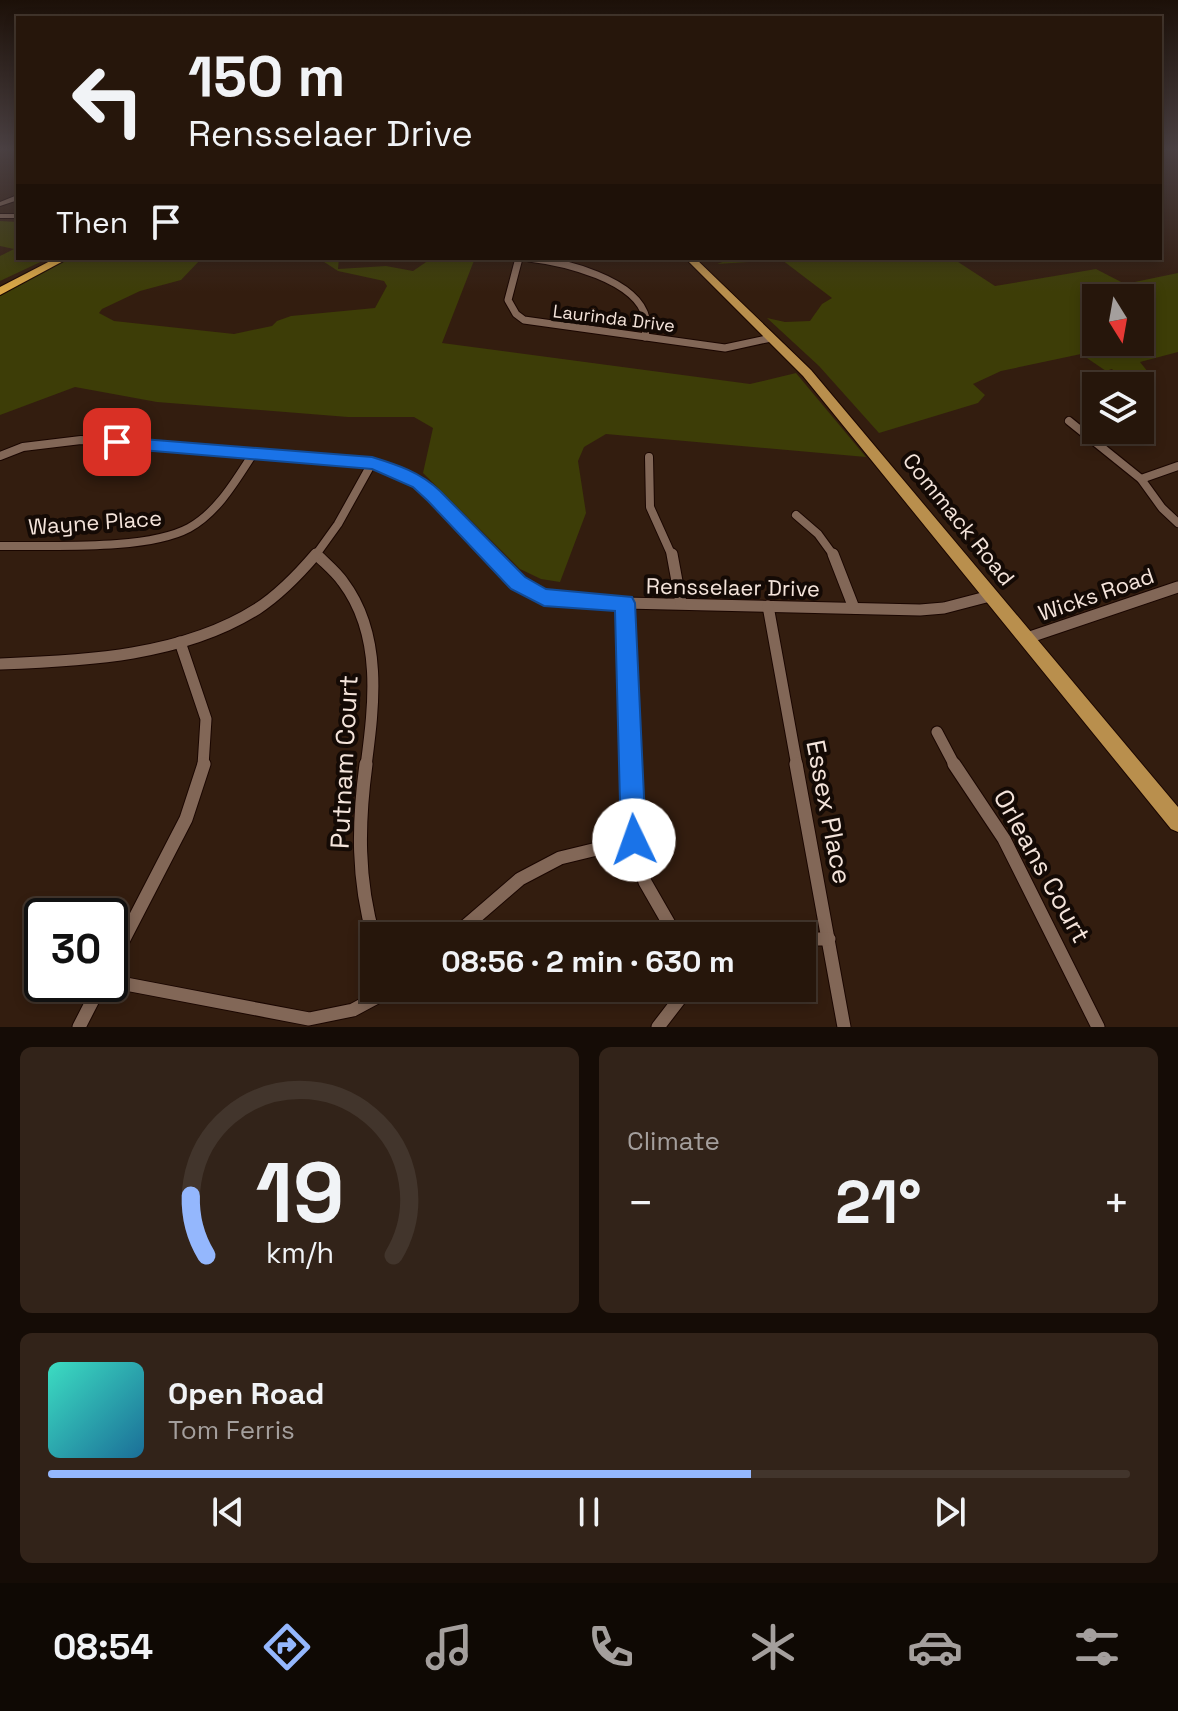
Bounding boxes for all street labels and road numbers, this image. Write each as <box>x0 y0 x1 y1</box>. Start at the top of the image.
street label: Laurinda Drive <box>552 299 676 337</box>
street label: Commack Road <box>897 447 1021 591</box>
street label: Wayne Place <box>27 503 163 541</box>
street label: Wicks Road <box>1034 561 1158 627</box>
street label: Rensselaer Drive <box>646 571 820 603</box>
street label: Putnam Court <box>322 674 366 850</box>
street label: Essex Place <box>798 737 860 887</box>
street label: Orleans Court <box>986 783 1098 949</box>

